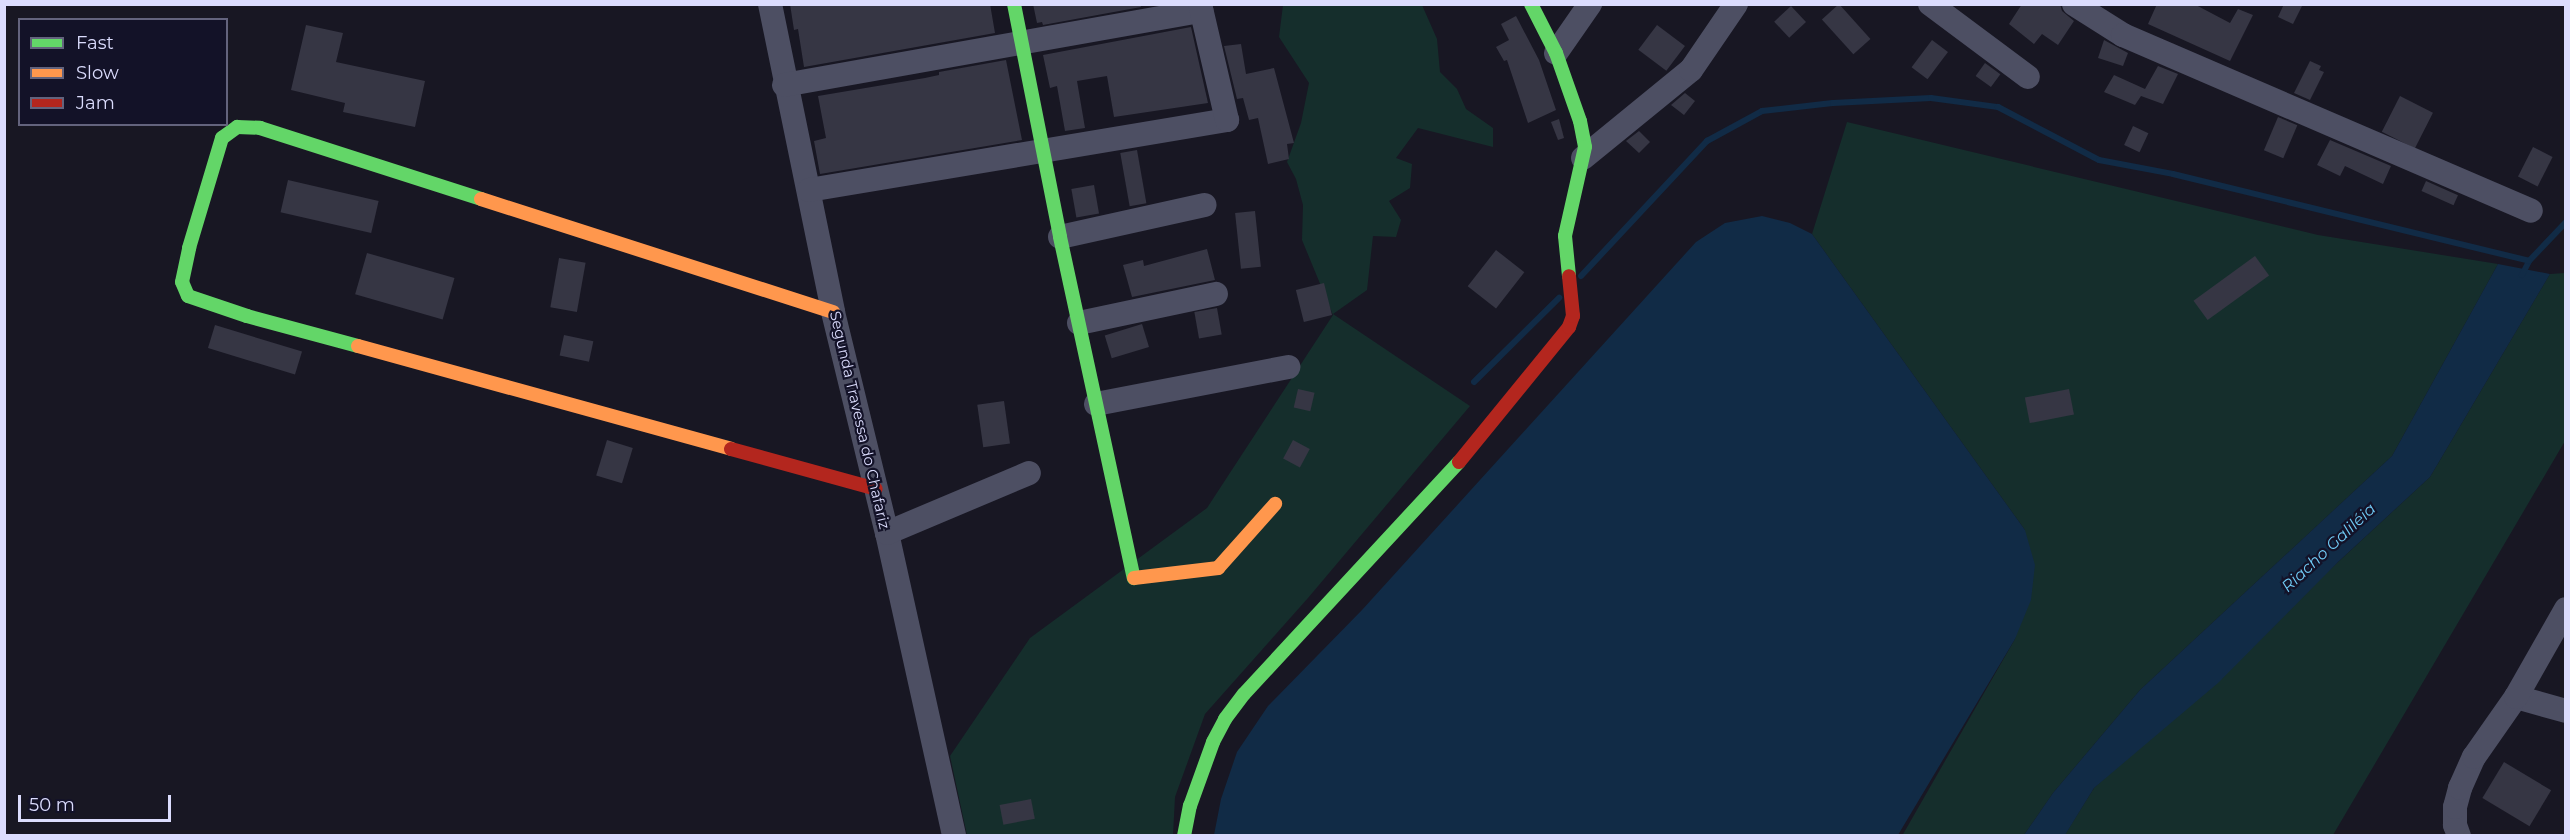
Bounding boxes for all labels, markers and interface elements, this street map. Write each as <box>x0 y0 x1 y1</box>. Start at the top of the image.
legend <box>18 18 228 126</box>
text: Fast <box>76 32 114 54</box>
text: Slow <box>76 62 119 84</box>
text: Jam <box>76 92 115 114</box>
street label: Segunda Travessa do Chafariz <box>826 309 894 531</box>
water label: Riacho Galiléia <box>2278 500 2380 596</box>
scale bar <box>21 783 174 821</box>
text: 50 m <box>29 794 75 816</box>

